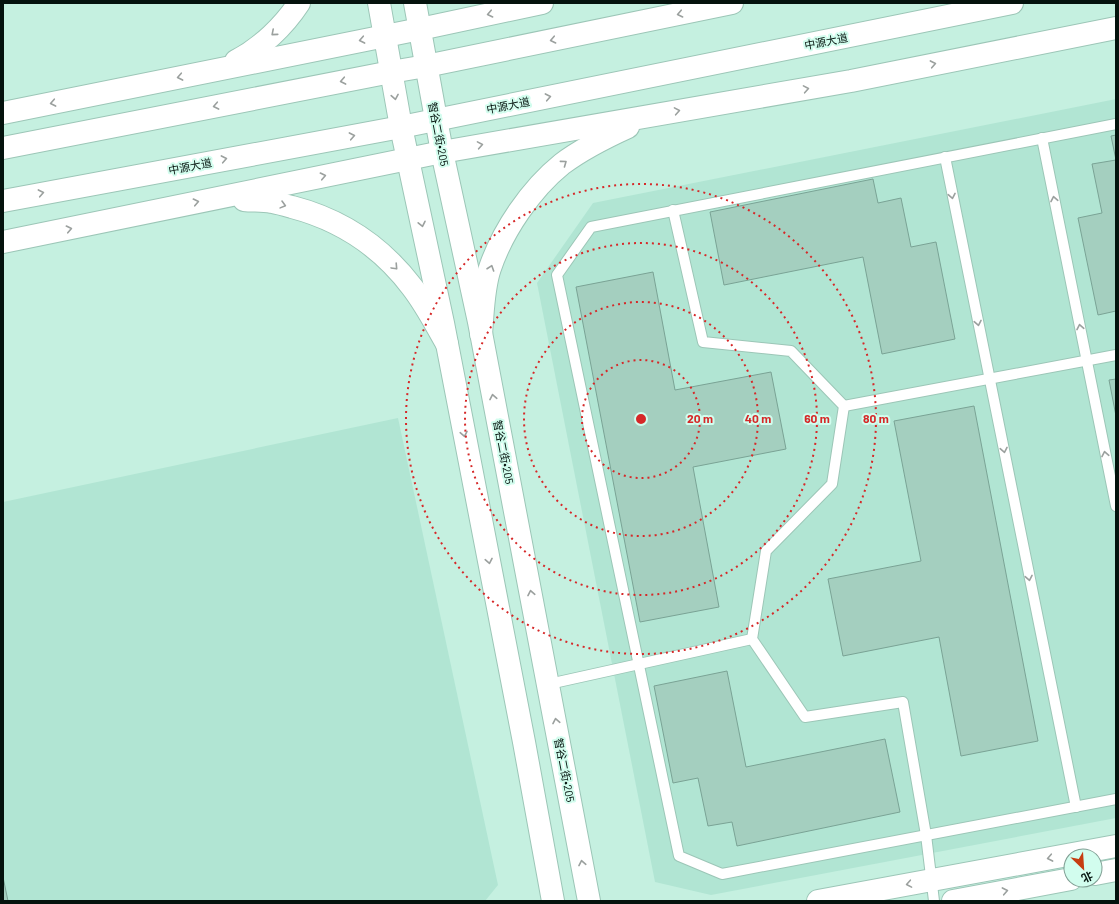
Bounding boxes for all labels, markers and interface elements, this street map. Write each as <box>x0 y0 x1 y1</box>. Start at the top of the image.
one-way arrow <box>677 9 684 17</box>
one-way arrow <box>487 10 493 18</box>
one-way arrow <box>271 28 279 35</box>
street label: 中源大道 <box>803 30 849 52</box>
one-way arrow <box>359 35 365 44</box>
one-way arrow <box>550 36 556 44</box>
one-way arrow <box>930 61 936 69</box>
one-way arrow <box>177 72 183 80</box>
one-way arrow <box>340 76 346 85</box>
one-way arrow <box>802 85 809 93</box>
one-way arrow <box>545 93 551 101</box>
one-way arrow <box>391 94 399 100</box>
street label: 中源大道 <box>485 94 531 116</box>
one-way arrow <box>49 98 56 106</box>
one-way arrow <box>212 101 219 110</box>
street label: 智谷二街•205 <box>426 101 452 168</box>
one-way arrow <box>674 107 681 116</box>
one-way arrow <box>349 132 355 140</box>
one-way arrow <box>477 141 484 150</box>
street label: 中源大道 <box>167 155 213 177</box>
one-way arrow <box>221 156 227 164</box>
one-way arrow <box>560 161 567 168</box>
one-way arrow <box>320 173 327 181</box>
one-way arrow <box>38 190 44 198</box>
one-way arrow <box>948 192 956 199</box>
one-way arrow <box>1050 196 1059 202</box>
one-way arrow <box>193 199 199 207</box>
one-way arrow <box>280 200 287 208</box>
one-way arrow <box>417 221 425 227</box>
one-way arrow <box>65 225 72 233</box>
one-way arrow <box>390 262 398 270</box>
one-way arrow <box>486 264 494 271</box>
one-way arrow <box>973 320 981 326</box>
one-way arrow <box>1076 323 1084 330</box>
one-way arrow <box>490 394 498 400</box>
text: 20 m <box>687 411 713 425</box>
text: 40 m <box>745 411 771 425</box>
text: 60 m <box>804 411 830 425</box>
text: 80 m <box>863 411 889 425</box>
centre of rings <box>634 412 648 426</box>
street label: 智谷二街•205 <box>491 419 517 486</box>
one-way arrow <box>460 430 468 437</box>
one-way arrow <box>999 447 1007 454</box>
one-way arrow <box>1102 451 1110 457</box>
one-way arrow <box>484 558 493 564</box>
one-way arrow <box>1025 575 1033 581</box>
one-way arrow <box>527 590 536 597</box>
one-way arrow <box>552 718 560 724</box>
street label: 智谷二街•205 <box>552 737 578 804</box>
north arrow <box>1063 848 1103 888</box>
one-way arrow <box>1047 853 1053 862</box>
one-way arrow <box>578 860 587 866</box>
text: 北 <box>1080 869 1095 886</box>
one-way arrow <box>905 880 912 888</box>
one-way arrow <box>1002 887 1008 896</box>

